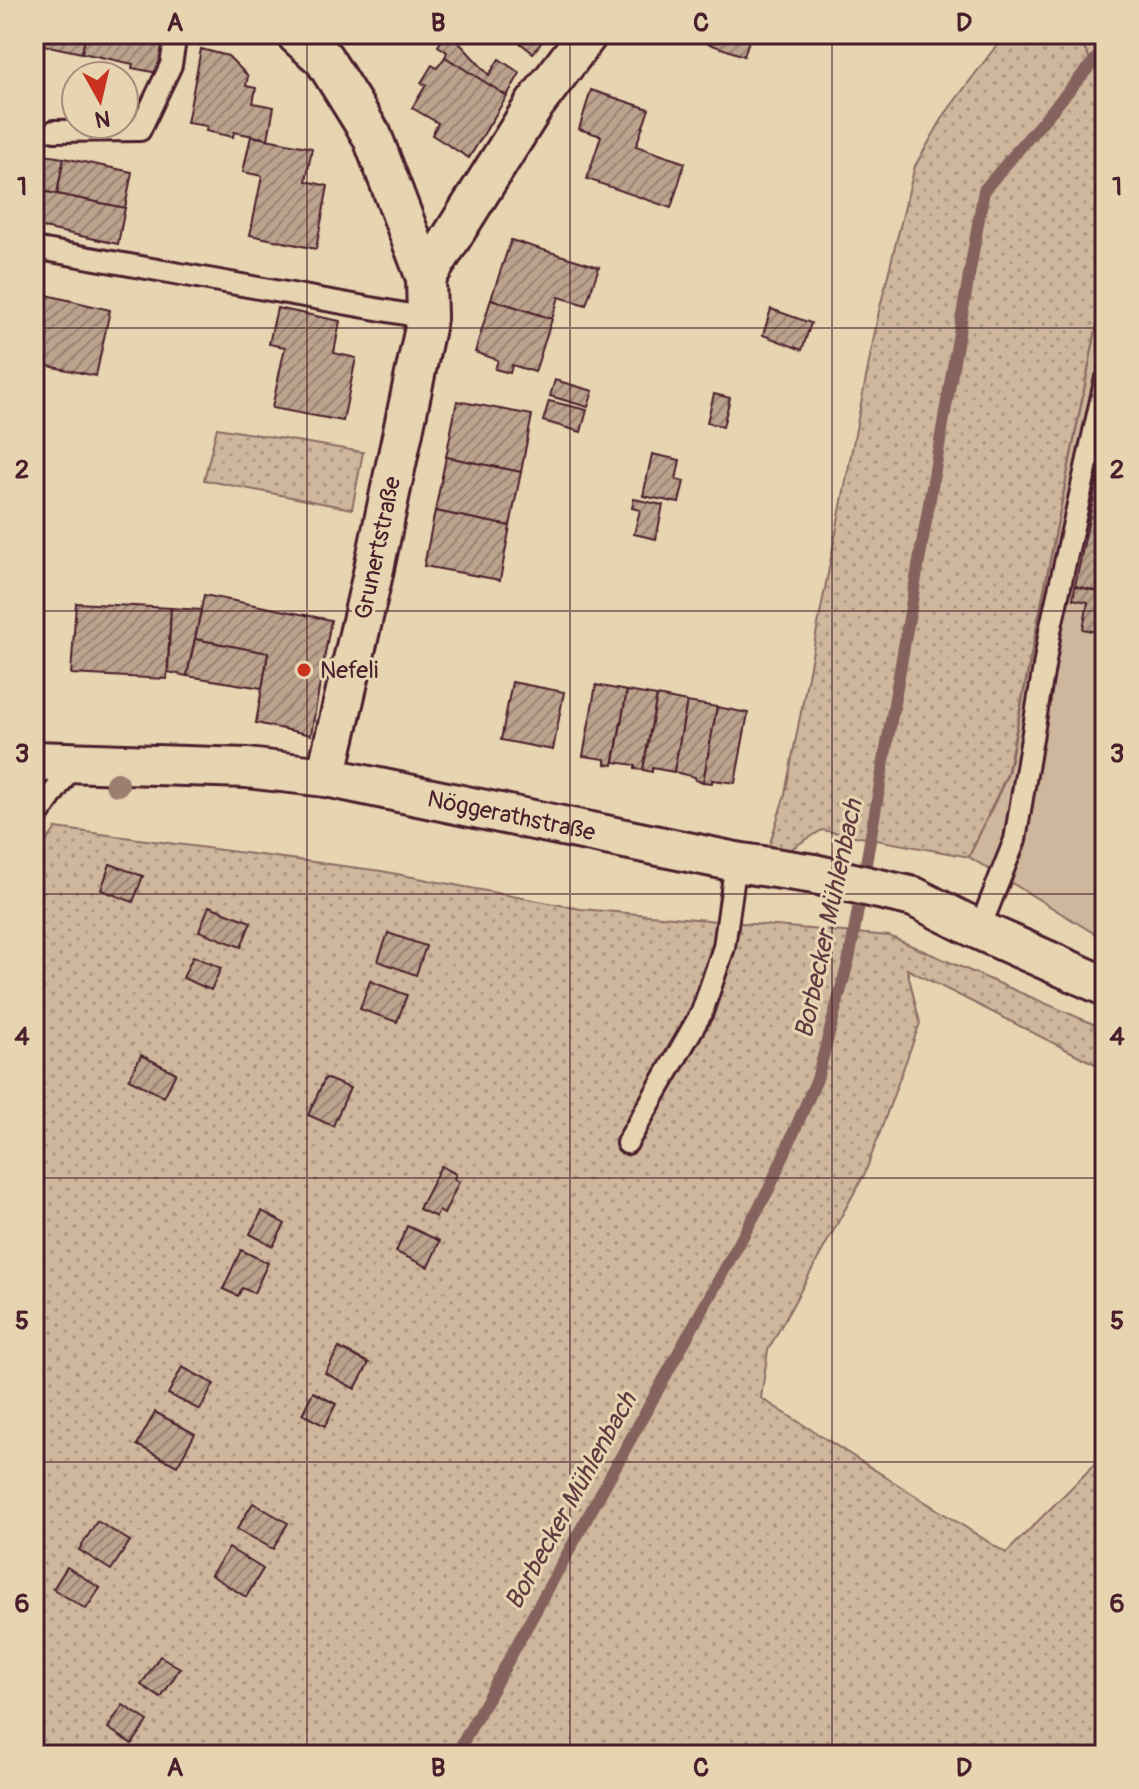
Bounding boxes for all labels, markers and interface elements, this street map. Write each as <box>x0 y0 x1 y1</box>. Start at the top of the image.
text: A <box>167 7 184 39</box>
text: B <box>431 7 445 39</box>
text: C <box>693 7 709 39</box>
text: D <box>956 7 972 39</box>
north arrow <box>60 60 140 140</box>
text: N <box>93 104 112 134</box>
text: 1 <box>17 171 27 203</box>
text: 1 <box>1112 171 1122 203</box>
text: 2 <box>15 454 29 486</box>
text: 2 <box>1110 454 1124 486</box>
street label: Grunertstraße <box>349 474 407 622</box>
place label: Nefeli <box>320 656 378 685</box>
marker: Nefeli <box>295 661 313 679</box>
text: 3 <box>15 738 29 770</box>
text: 3 <box>1110 738 1124 770</box>
street label: Nöggerathstraße <box>425 784 598 847</box>
water label: Borbecker Mühlenbach <box>788 795 870 1041</box>
text: 4 <box>14 1021 30 1053</box>
text: 4 <box>1109 1021 1125 1053</box>
text: 5 <box>15 1305 29 1337</box>
text: 5 <box>1110 1305 1124 1337</box>
water label: Borbecker Mühlenbach <box>498 1385 645 1615</box>
text: 6 <box>14 1588 30 1620</box>
text: 6 <box>1109 1588 1125 1620</box>
text: A <box>167 1752 184 1784</box>
text: B <box>431 1752 445 1784</box>
text: C <box>693 1752 709 1784</box>
text: D <box>956 1752 972 1784</box>

